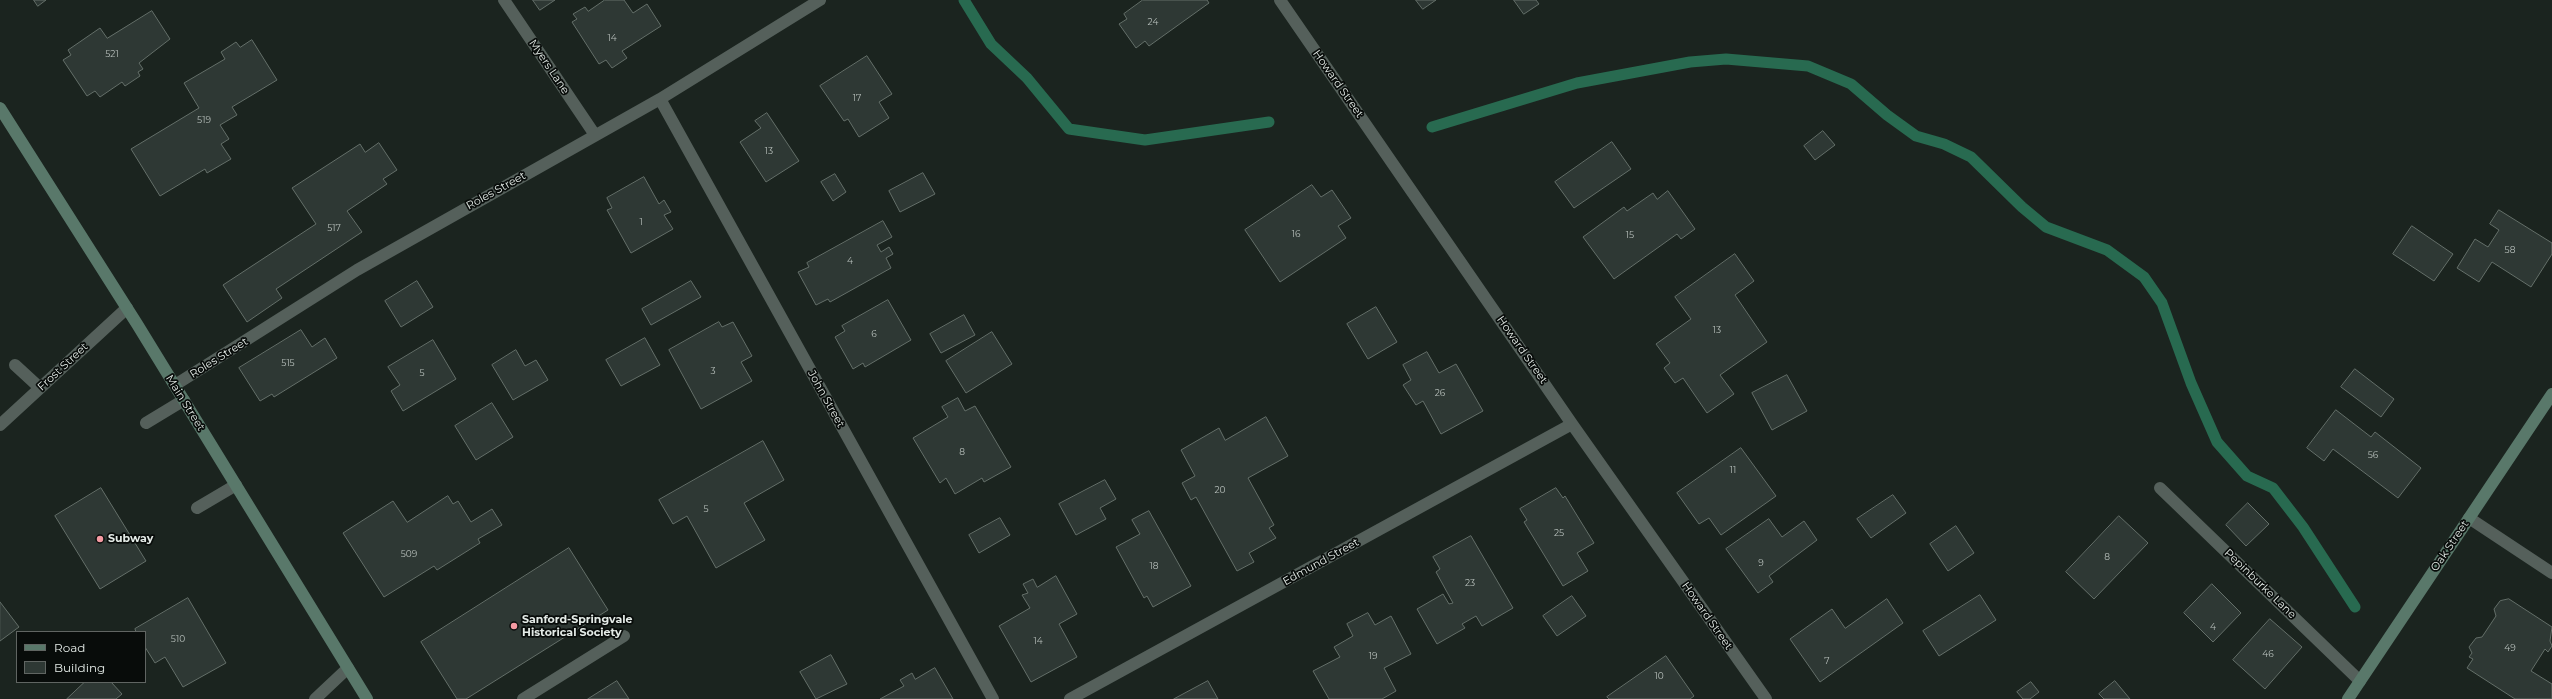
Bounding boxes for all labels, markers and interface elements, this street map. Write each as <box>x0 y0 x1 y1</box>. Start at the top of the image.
house number: 24 <box>1148 17 1158 27</box>
house number: 14 <box>607 33 617 43</box>
street label: Myers Lane <box>526 37 572 97</box>
street label: Howard Street <box>1310 48 1366 120</box>
house number: 521 <box>105 49 119 59</box>
house number: 17 <box>853 93 861 103</box>
house number: 519 <box>197 115 211 125</box>
house number: 13 <box>765 146 773 156</box>
street label: Roles Street <box>464 169 528 213</box>
house number: 1 <box>639 217 643 227</box>
house number: 517 <box>327 223 341 233</box>
house number: 16 <box>1292 229 1300 239</box>
house number: 15 <box>1626 230 1634 240</box>
house number: 58 <box>2505 245 2515 255</box>
house number: 4 <box>847 256 853 266</box>
street label: Howard Street <box>1494 314 1550 386</box>
house number: 13 <box>1713 325 1721 335</box>
house number: 6 <box>871 329 877 339</box>
street label: Roles Street <box>188 335 250 381</box>
street label: Frost Street <box>35 340 91 394</box>
house number: 515 <box>281 358 295 368</box>
house number: 3 <box>710 366 716 376</box>
house number: 5 <box>419 368 425 378</box>
street label: John Street <box>805 368 847 430</box>
street label: Main Street <box>163 373 207 433</box>
house number: 26 <box>1435 388 1445 398</box>
house number: 8 <box>959 447 965 457</box>
house number: 56 <box>2368 450 2378 460</box>
house number: 11 <box>1730 465 1736 475</box>
house number: 20 <box>1214 485 1226 495</box>
house number: 5 <box>703 504 709 514</box>
street label: Oak Street <box>2428 518 2472 574</box>
house number: 25 <box>1554 528 1564 538</box>
place label: Subway <box>108 532 153 546</box>
marker: Subway <box>95 534 105 544</box>
street label: Edmund Street <box>1281 536 1361 588</box>
street label: Pepinburke Lane <box>2221 546 2299 622</box>
house number: 509 <box>401 549 417 559</box>
house number: 8 <box>2104 552 2110 562</box>
house number: 9 <box>1758 558 1764 568</box>
house number: 18 <box>1150 561 1158 571</box>
house number: 23 <box>1465 578 1475 588</box>
street label: Howard Street <box>1679 580 1735 652</box>
place label: Sanford-Springvale Historical Society <box>522 613 632 639</box>
marker: Sanford-Springvale Historical Society <box>509 621 519 631</box>
house number: 4 <box>2210 622 2216 632</box>
legend <box>16 631 146 683</box>
house number: 510 <box>171 634 185 644</box>
house number: 14 <box>1033 636 1043 646</box>
text: Road <box>54 640 85 655</box>
house number: 49 <box>2504 643 2516 653</box>
house number: 46 <box>2262 649 2274 659</box>
house number: 19 <box>1369 651 1377 661</box>
house number: 7 <box>1824 656 1830 666</box>
text: Building <box>54 660 105 675</box>
house number: 10 <box>1654 671 1664 681</box>

